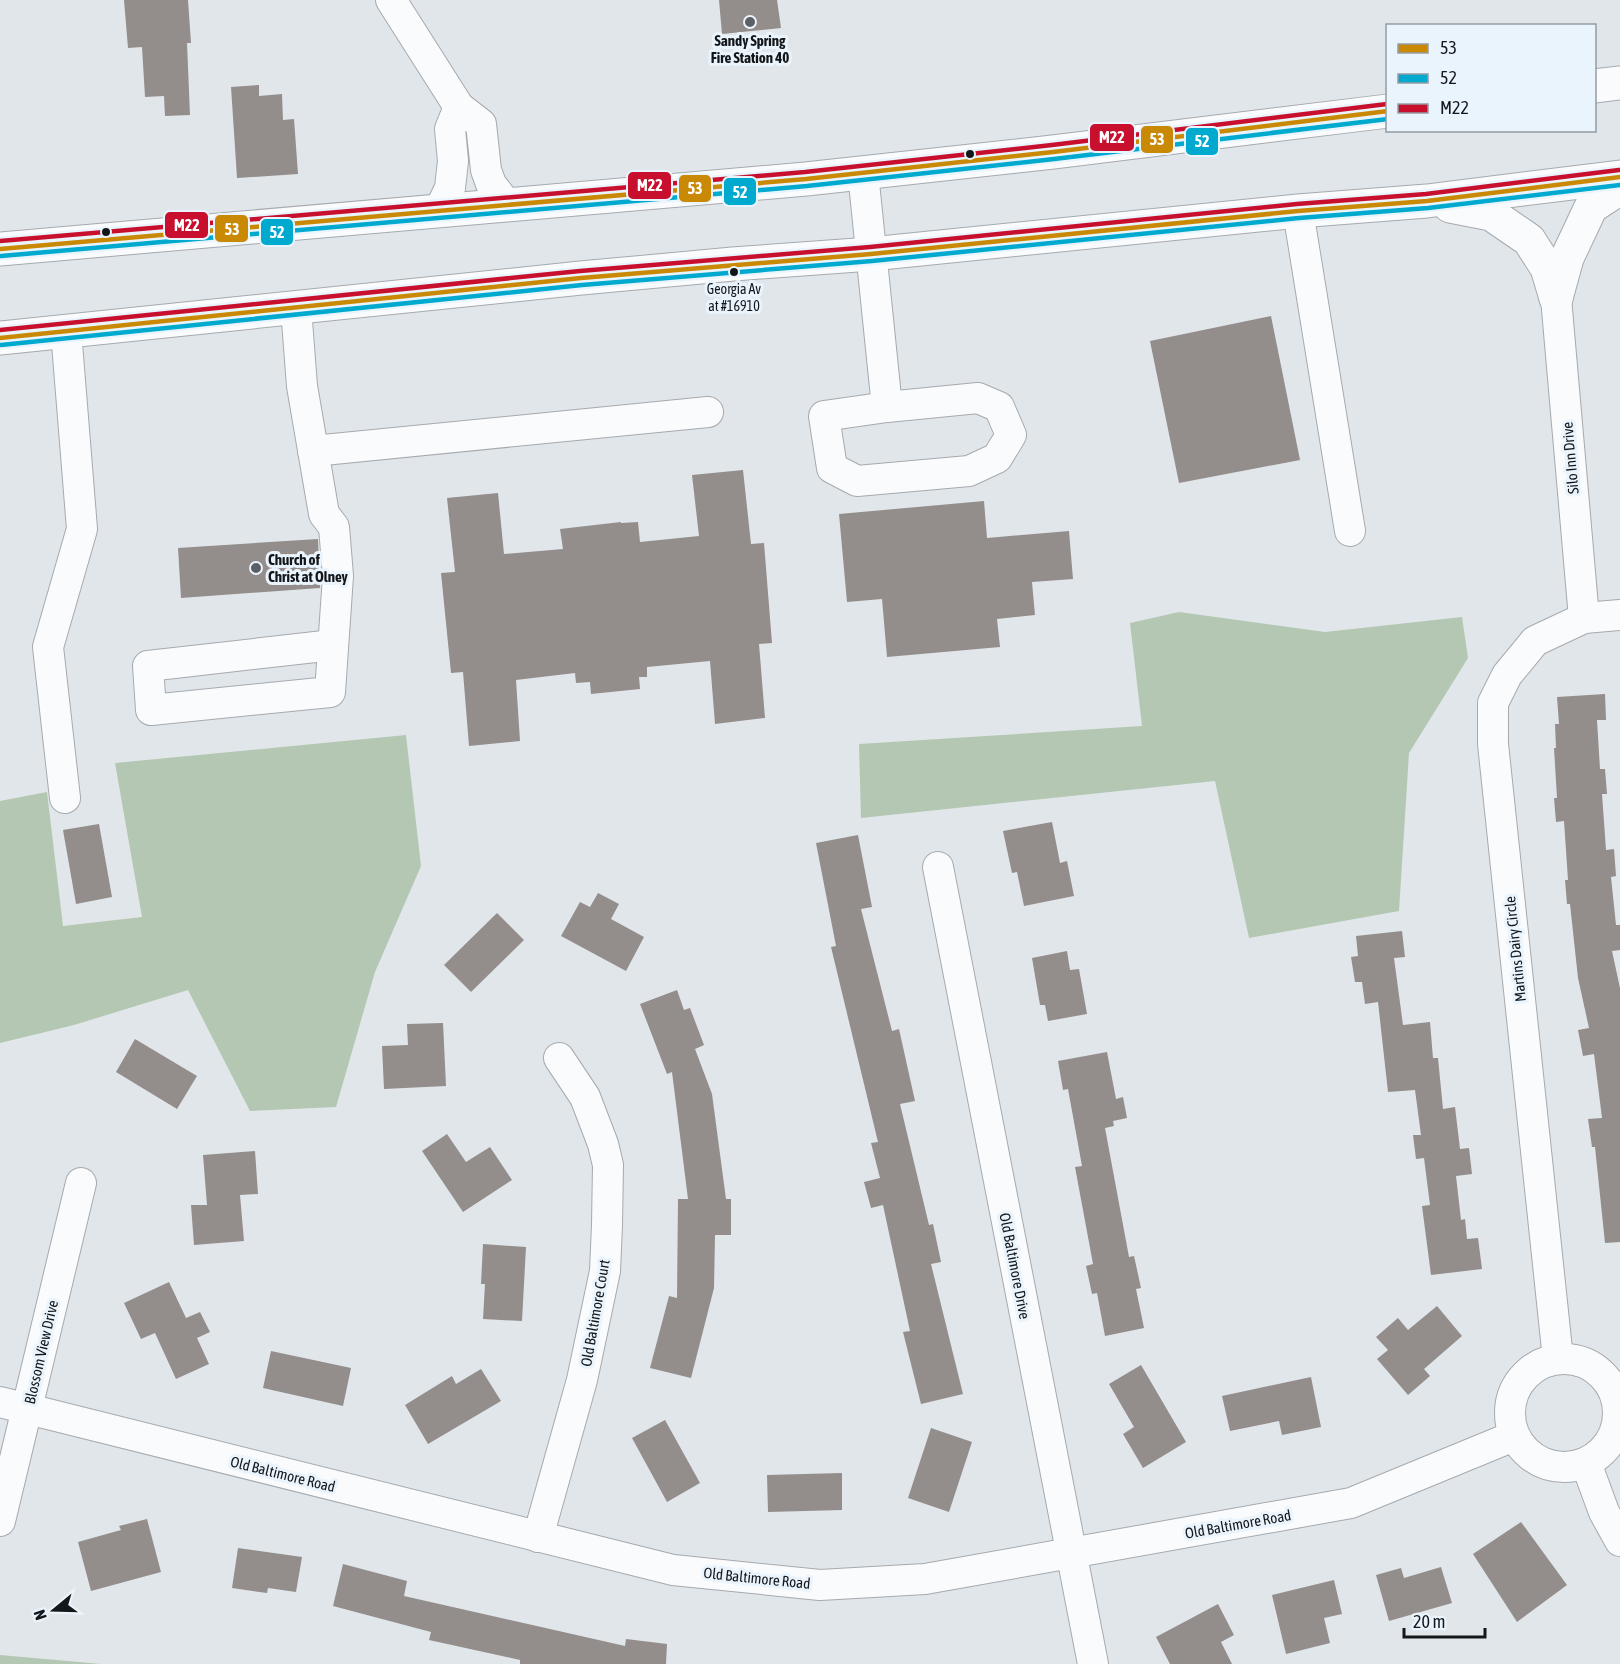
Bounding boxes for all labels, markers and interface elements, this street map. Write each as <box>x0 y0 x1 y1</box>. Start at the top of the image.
marker: Sandy Spring Fire Station 40 <box>743 15 757 29</box>
legend <box>1386 24 1596 132</box>
place label: Sandy Spring Fire Station 40 <box>711 32 789 66</box>
text: 53 <box>1440 37 1457 58</box>
text: 52 <box>1440 67 1457 88</box>
text: M22 <box>1440 97 1469 118</box>
line badge: M22 <box>1089 123 1135 152</box>
line badge: 53 <box>1140 125 1174 154</box>
line badge: 52 <box>1185 127 1219 156</box>
text: M22 <box>1099 128 1125 146</box>
text: 53 <box>1149 130 1165 148</box>
text: 52 <box>1194 132 1210 150</box>
unlabelled marker <box>964 148 976 160</box>
line badge: M22 <box>627 171 672 200</box>
line badge: 53 <box>678 174 712 203</box>
text: M22 <box>637 176 663 194</box>
line badge: 52 <box>723 177 757 206</box>
text: 53 <box>687 179 703 197</box>
text: 52 <box>732 183 748 201</box>
line badge: M22 <box>164 211 209 239</box>
line badge: 53 <box>214 214 249 243</box>
text: M22 <box>174 216 200 234</box>
line badge: 52 <box>260 218 294 246</box>
text: 53 <box>224 220 240 238</box>
text: 52 <box>269 223 285 241</box>
unlabelled marker <box>100 226 112 238</box>
marker: Georgia Av at #16910 <box>728 266 740 278</box>
place label: Georgia Av at #16910 <box>707 281 761 314</box>
street label: Silo Inn Drive <box>1558 421 1582 495</box>
place label: Church of Christ at Olney <box>268 551 349 585</box>
marker: Church of Christ at Olney <box>249 561 263 575</box>
street label: Martins Dairy Circle <box>1501 895 1529 1003</box>
street label: Old Baltimore Drive <box>996 1211 1034 1321</box>
street label: Old Baltimore Court <box>577 1258 613 1368</box>
street label: Blossom View Drive <box>21 1298 61 1406</box>
street label: Old Baltimore Road <box>229 1453 337 1495</box>
street label: Old Baltimore Road <box>1184 1506 1292 1542</box>
street label: Old Baltimore Road <box>703 1564 811 1592</box>
north arrow <box>24 1580 84 1640</box>
scale bar <box>1404 1601 1485 1639</box>
text: N <box>30 1607 50 1622</box>
text: 20 m <box>1413 1611 1445 1632</box>

